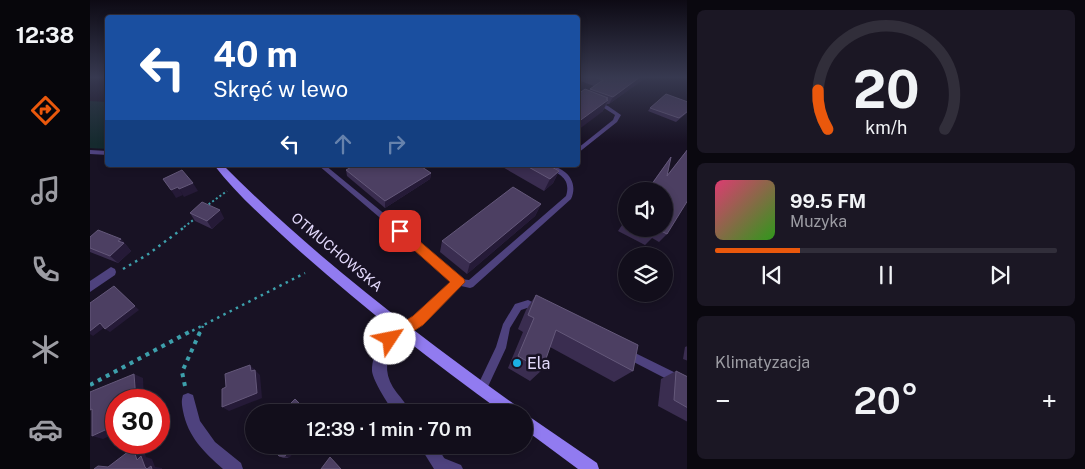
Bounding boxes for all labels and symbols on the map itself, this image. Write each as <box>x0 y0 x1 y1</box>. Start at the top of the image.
street label: OTMUCHOWSKA <box>288 209 386 295</box>
pin <box>379 210 421 252</box>
position arrow <box>363 312 415 364</box>
place label: Ela <box>527 354 550 373</box>
marker: Ela <box>511 357 523 369</box>
speed limit sign: 30 <box>105 389 170 454</box>

